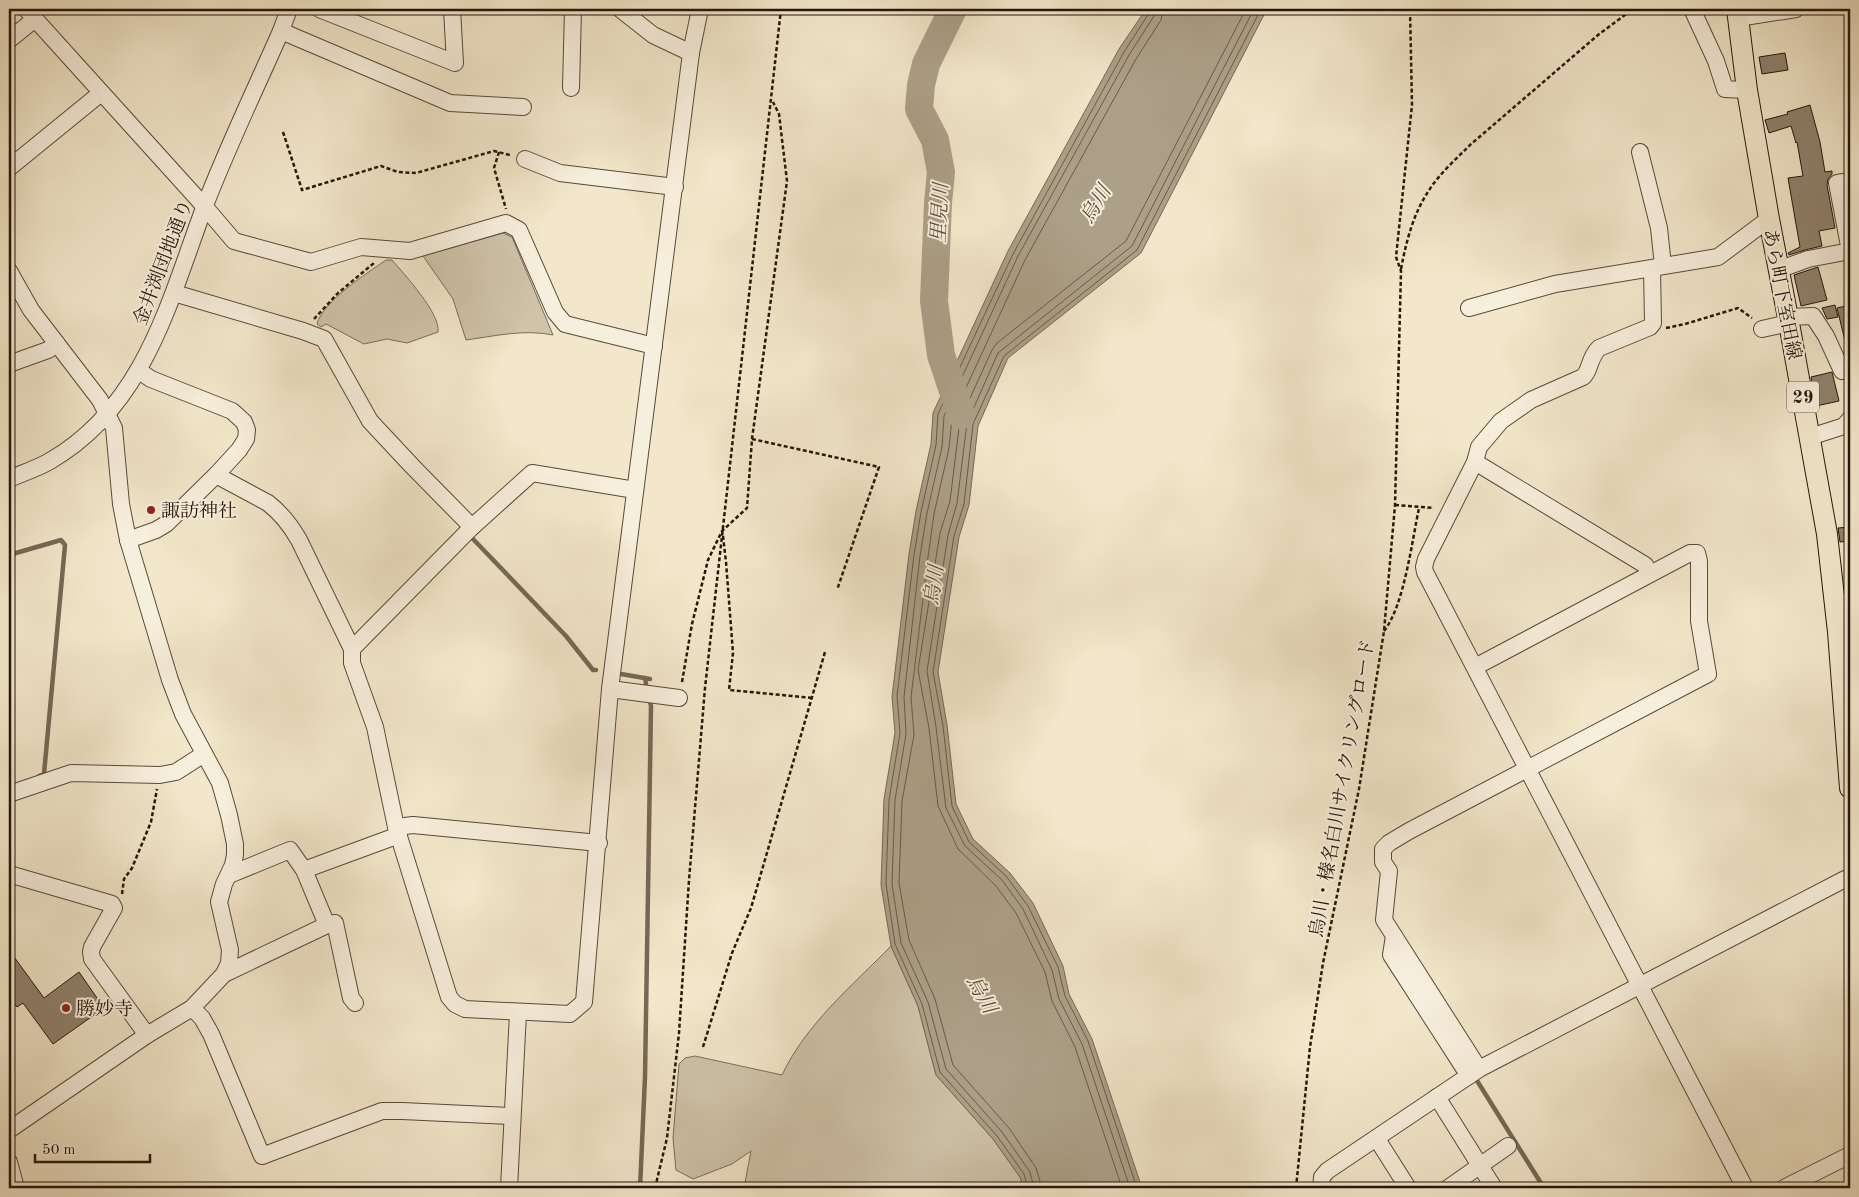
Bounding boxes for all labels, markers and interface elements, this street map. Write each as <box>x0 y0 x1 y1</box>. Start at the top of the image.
water label: 烏川 <box>1076 180 1117 227</box>
water label: 里見川 <box>927 181 953 244</box>
street label: 金井渕団地通り <box>129 196 197 328</box>
street label: あら町下室田線 <box>1759 227 1805 362</box>
road number: 29 <box>1787 382 1819 412</box>
place label: 諏訪神社 <box>161 501 237 522</box>
marker: 諏訪神社 <box>145 504 157 516</box>
water label: 烏川 <box>920 562 948 606</box>
street label: 烏川・榛名白川サイクリングロード <box>1305 638 1379 939</box>
water label: 烏川 <box>962 972 1001 1019</box>
place label: 勝妙寺 <box>76 999 133 1020</box>
marker: 勝妙寺 <box>60 1002 72 1014</box>
scale bar <box>35 1132 150 1164</box>
text: 50 m <box>42 1143 76 1158</box>

